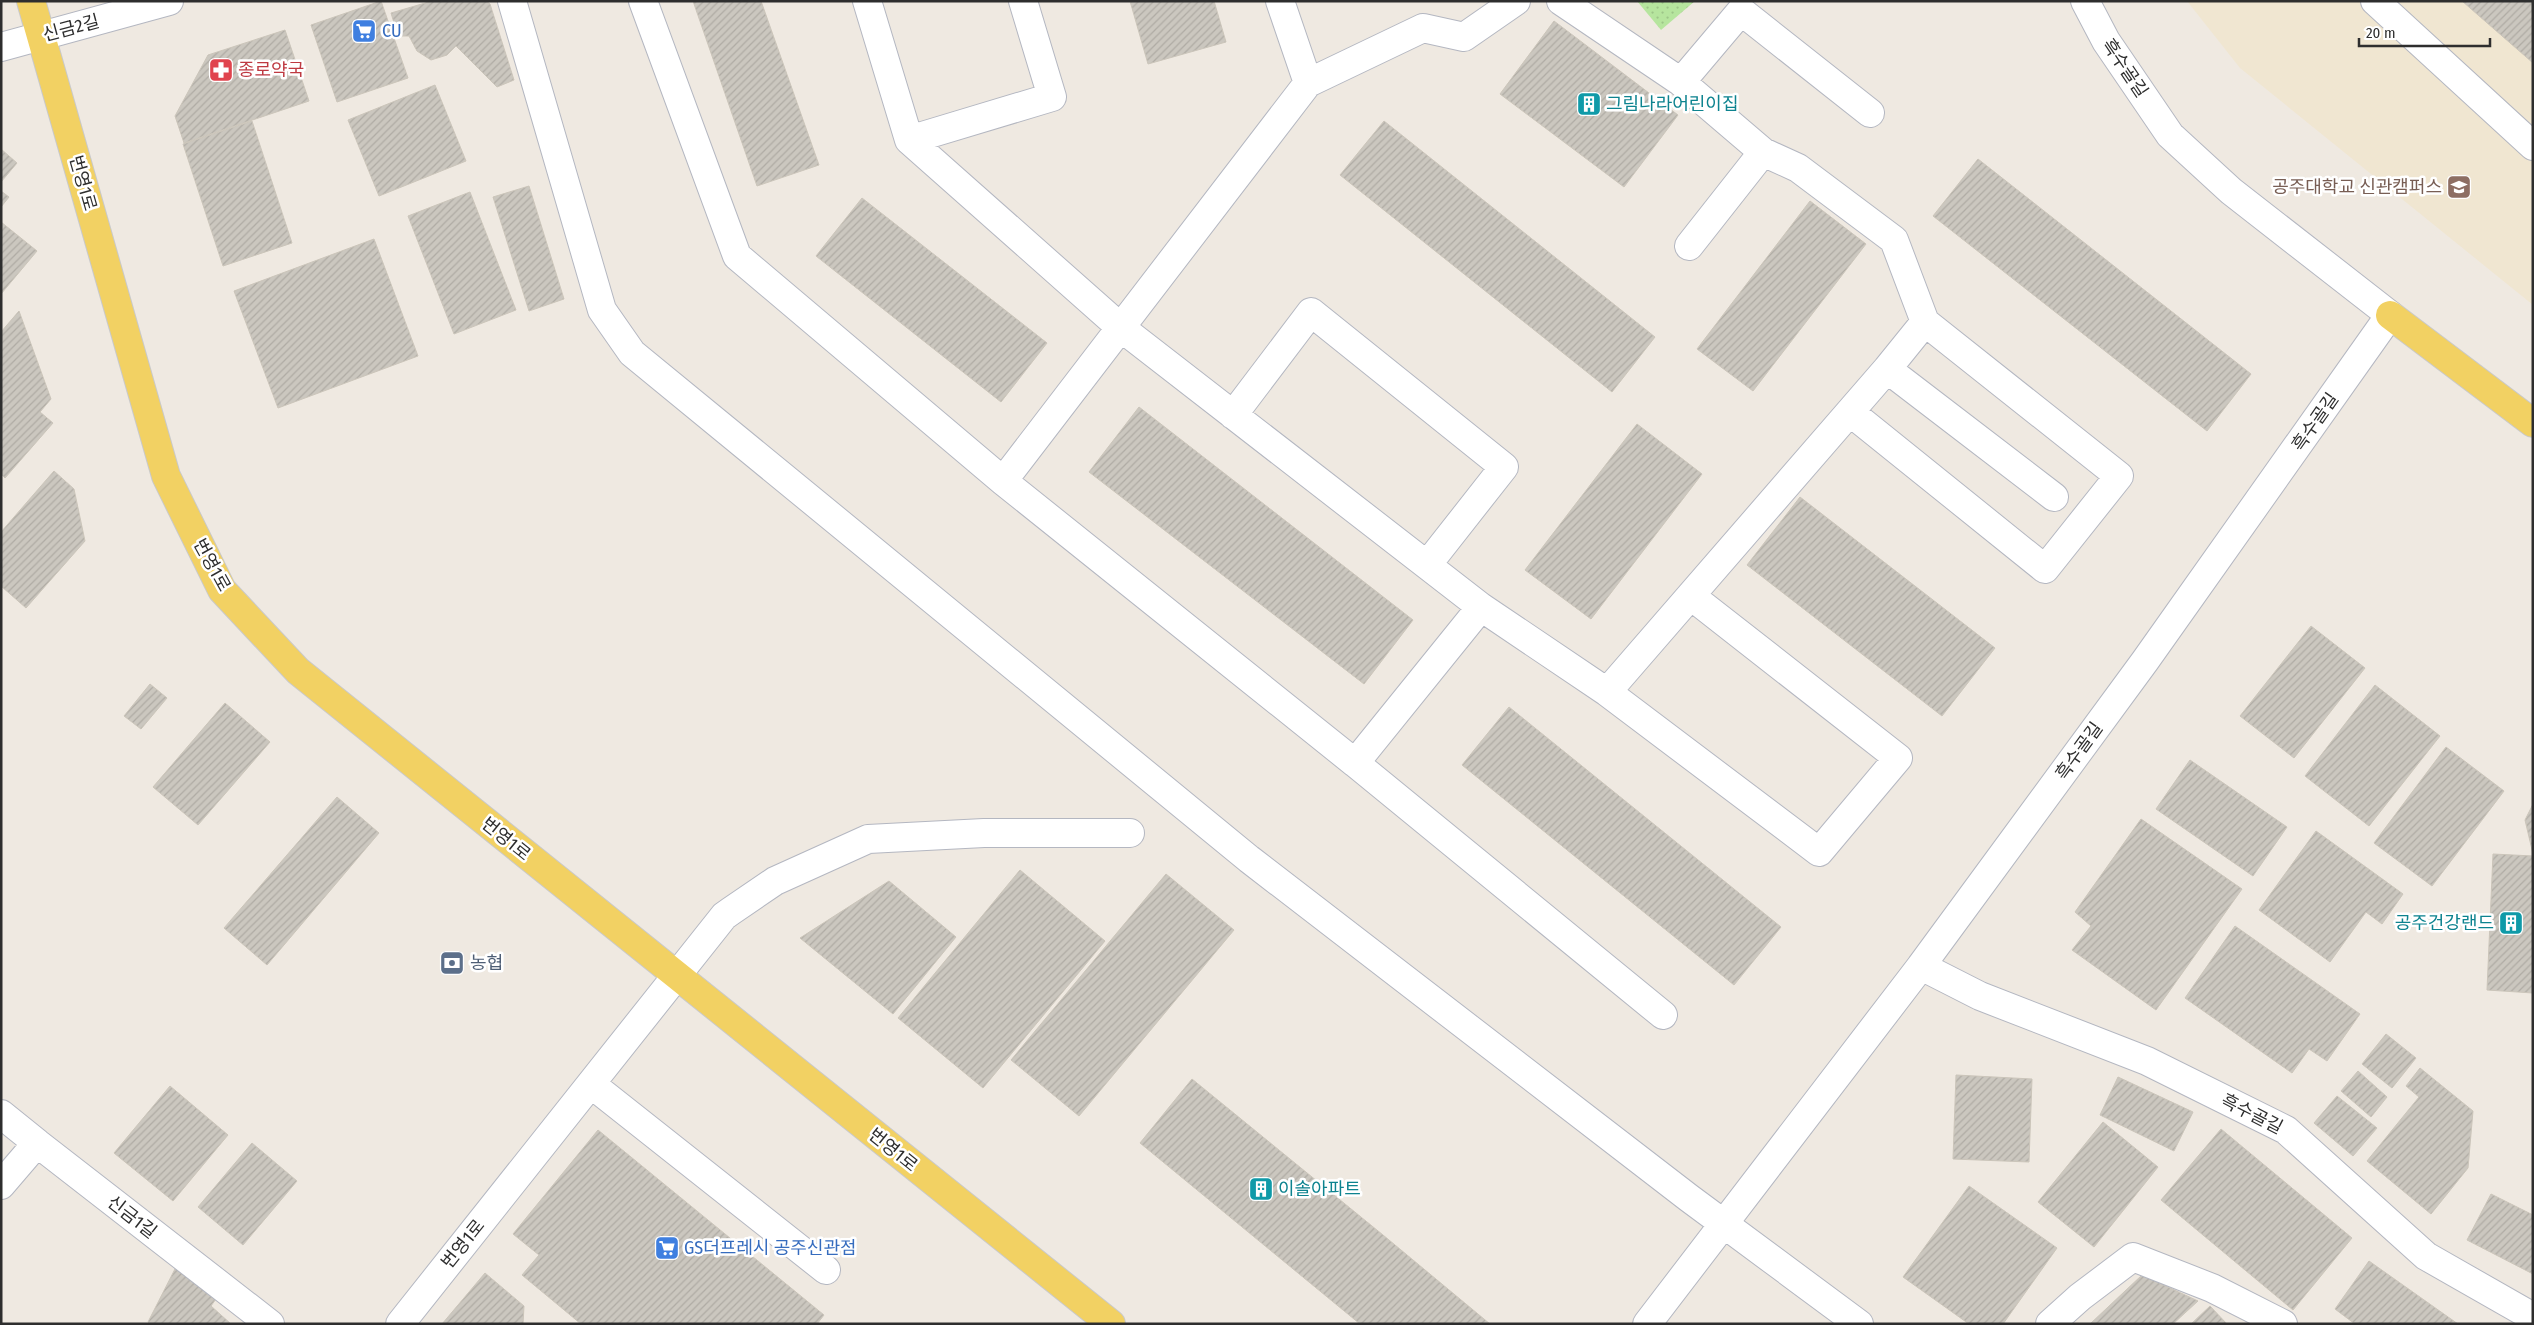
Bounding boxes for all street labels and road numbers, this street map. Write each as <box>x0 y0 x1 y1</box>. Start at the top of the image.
street label: 신금2길 <box>40 10 102 46</box>
street label: 흑수골길 <box>2097 34 2153 102</box>
street label: 번영1로 <box>65 153 101 213</box>
street label: 흑수골길 <box>2287 389 2343 455</box>
street label: 번영1로 <box>189 535 235 595</box>
street label: 흑수골길 <box>2051 718 2107 784</box>
street label: 번영1로 <box>477 813 535 865</box>
street label: 흑수골길 <box>2217 1089 2287 1139</box>
street label: 번영1로 <box>864 1124 922 1176</box>
street label: 신금1길 <box>103 1191 161 1243</box>
street label: 번영1로 <box>437 1215 489 1273</box>

